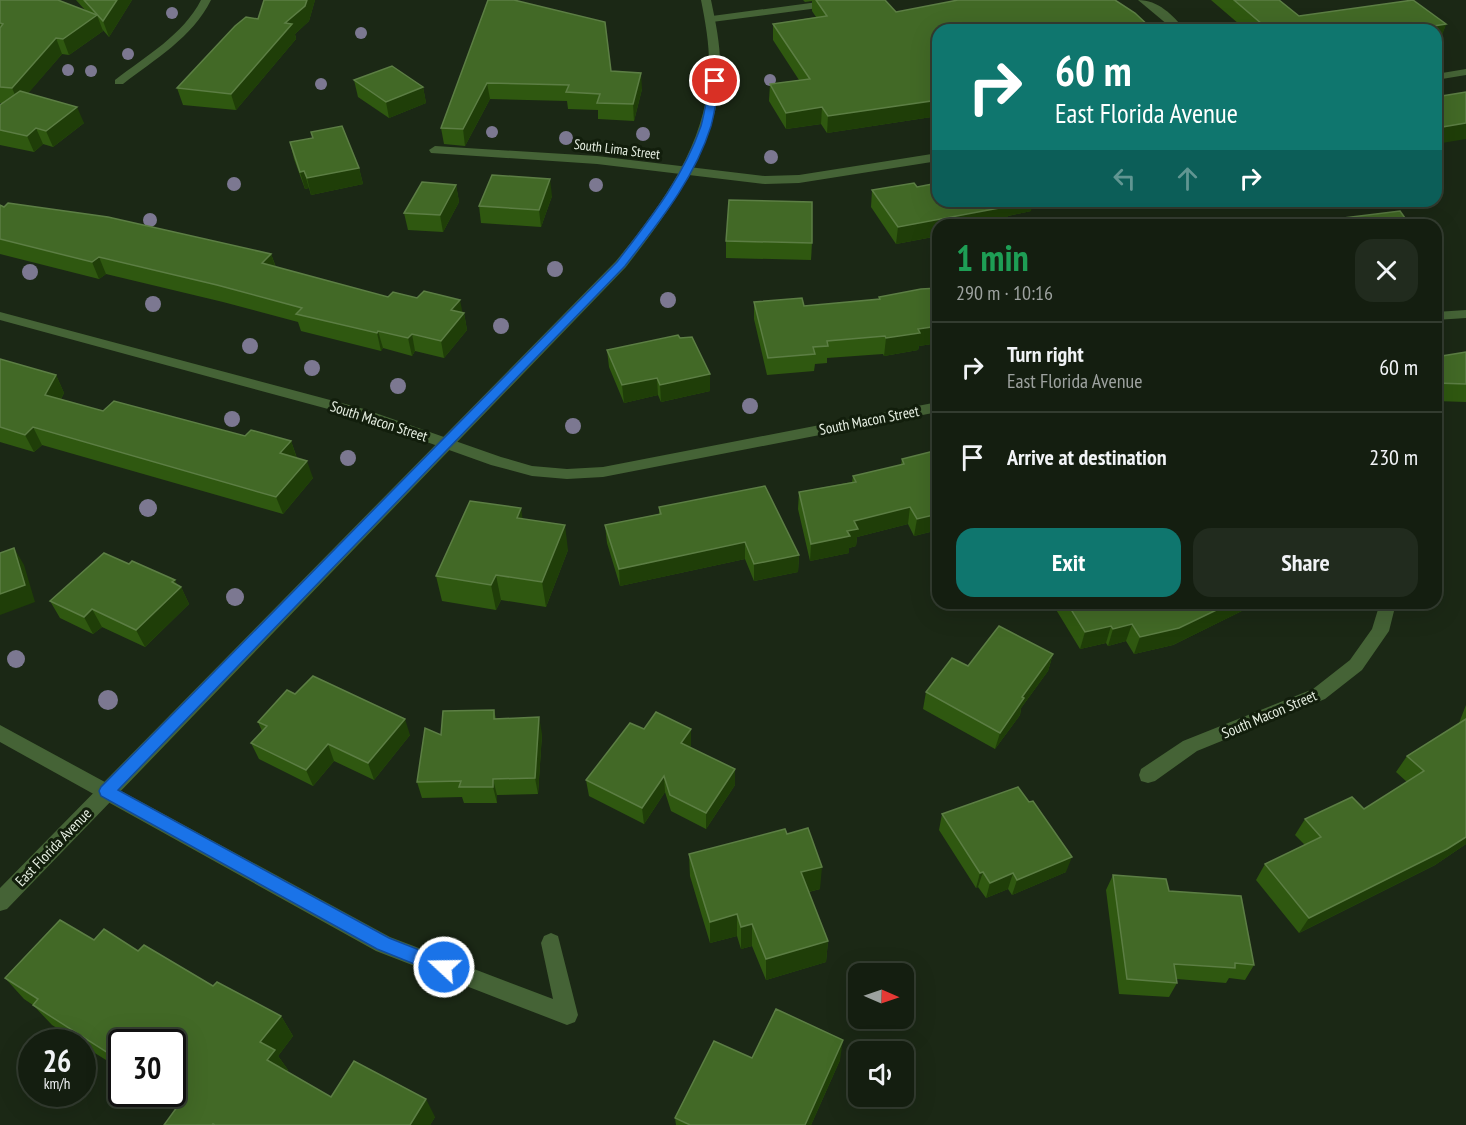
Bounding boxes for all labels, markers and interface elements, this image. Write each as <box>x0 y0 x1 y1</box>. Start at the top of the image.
text: 60 m <box>1055 43 1132 98</box>
icon: right <box>956 48 1034 126</box>
pin <box>689 55 740 106</box>
icon: arrive <box>698 64 731 97</box>
text: East Florida Avenue <box>1055 96 1238 130</box>
street label: South Lima Street <box>573 135 661 163</box>
icon: left <box>1108 162 1141 195</box>
icon: ahead <box>1171 162 1204 195</box>
icon: right <box>1234 162 1267 195</box>
text: 1 min <box>956 234 1029 281</box>
button: close <box>1355 239 1418 302</box>
text: 290 m · 10:16 <box>956 280 1053 306</box>
text: Turn right <box>1007 340 1084 368</box>
icon: right <box>956 351 989 384</box>
text: 60 m <box>1379 353 1418 381</box>
text: East Florida Avenue <box>1007 368 1142 394</box>
street label: South Macon Street <box>328 396 430 446</box>
street label: South Macon Street <box>817 401 921 439</box>
icon: arrive <box>956 441 989 474</box>
text: Arrive at destination <box>1007 443 1167 471</box>
text: 230 m <box>1369 443 1418 471</box>
button: Exit <box>956 528 1181 597</box>
button: Share <box>1193 528 1418 597</box>
street label: South Macon Street <box>1219 685 1319 743</box>
street label: East Florida Avenue <box>11 804 95 890</box>
position arrow <box>412 935 476 999</box>
north arrow <box>848 963 914 1029</box>
map controls <box>848 963 914 1107</box>
speed limit sign: 30 <box>108 1029 186 1107</box>
text: 26 <box>43 1041 71 1080</box>
button: sound <box>848 1041 914 1107</box>
text: km/h <box>44 1074 70 1093</box>

